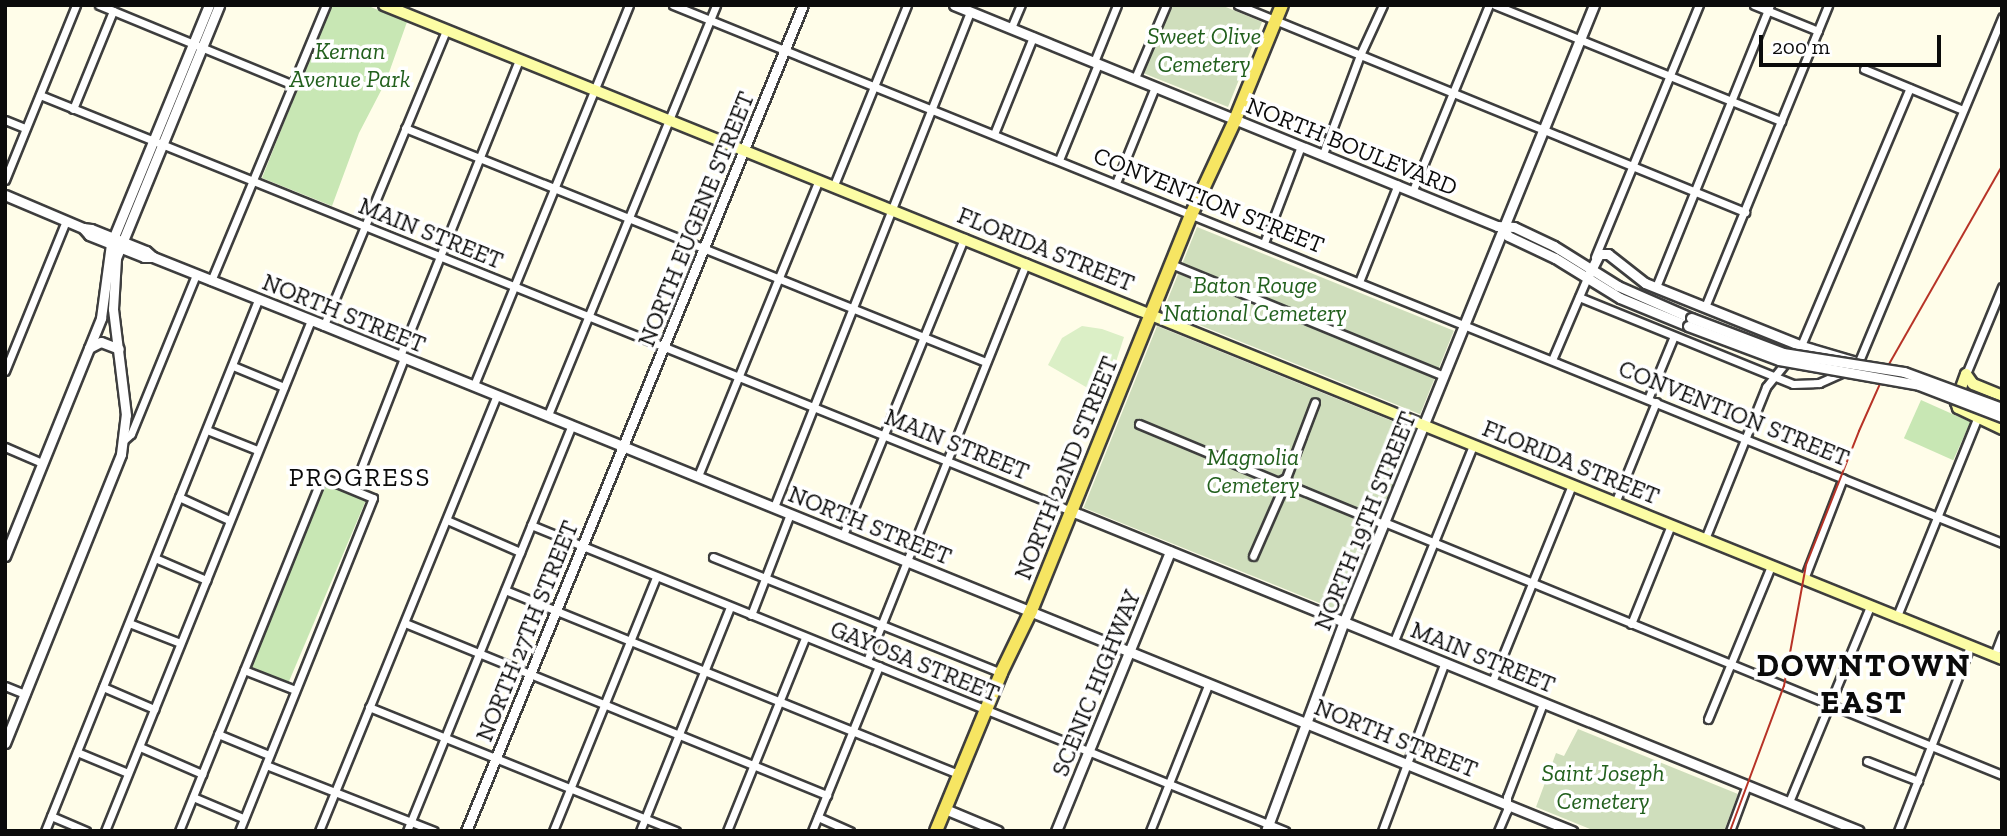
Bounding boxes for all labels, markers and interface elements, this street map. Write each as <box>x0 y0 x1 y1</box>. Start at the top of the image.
scale bar <box>1762 21 1944 65</box>
park label: Sweet Olive Cemetery <box>1147 22 1261 78</box>
text: 200 m <box>1772 34 1830 59</box>
park label: Kernan Avenue Park <box>290 37 410 93</box>
street label: NORTH EUGENE STREET <box>632 87 760 351</box>
street label: NORTH BOULEVARD <box>1242 90 1462 202</box>
street label: CONVENTION STREET <box>1090 141 1328 259</box>
street label: MAIN STREET <box>355 191 507 275</box>
street label: FLORIDA STREET <box>953 200 1139 298</box>
street label: NORTH STREET <box>258 267 430 359</box>
park label: Baton Rouge National Cemetery <box>1163 271 1347 327</box>
street label: NORTH 22ND STREET <box>1008 352 1124 584</box>
street label: CONVENTION STREET <box>1615 354 1853 472</box>
street label: MAIN STREET <box>881 402 1033 486</box>
street label: NORTH 19TH STREET <box>1308 407 1422 635</box>
street label: FLORIDA STREET <box>1478 413 1664 511</box>
park label: Magnolia Cemetery <box>1206 443 1300 499</box>
district label: PROGRESS <box>290 462 430 494</box>
street label: NORTH STREET <box>784 479 956 571</box>
street label: NORTH 27TH STREET <box>470 516 584 746</box>
street label: SCENIC HIGHWAY <box>1046 586 1146 780</box>
street label: GAYOSA STREET <box>826 614 1004 708</box>
street label: MAIN STREET <box>1407 615 1559 699</box>
district label: DOWNTOWN EAST <box>1757 647 1971 722</box>
street label: NORTH STREET <box>1310 692 1482 784</box>
park label: Saint Joseph Cemetery <box>1541 759 1665 815</box>

